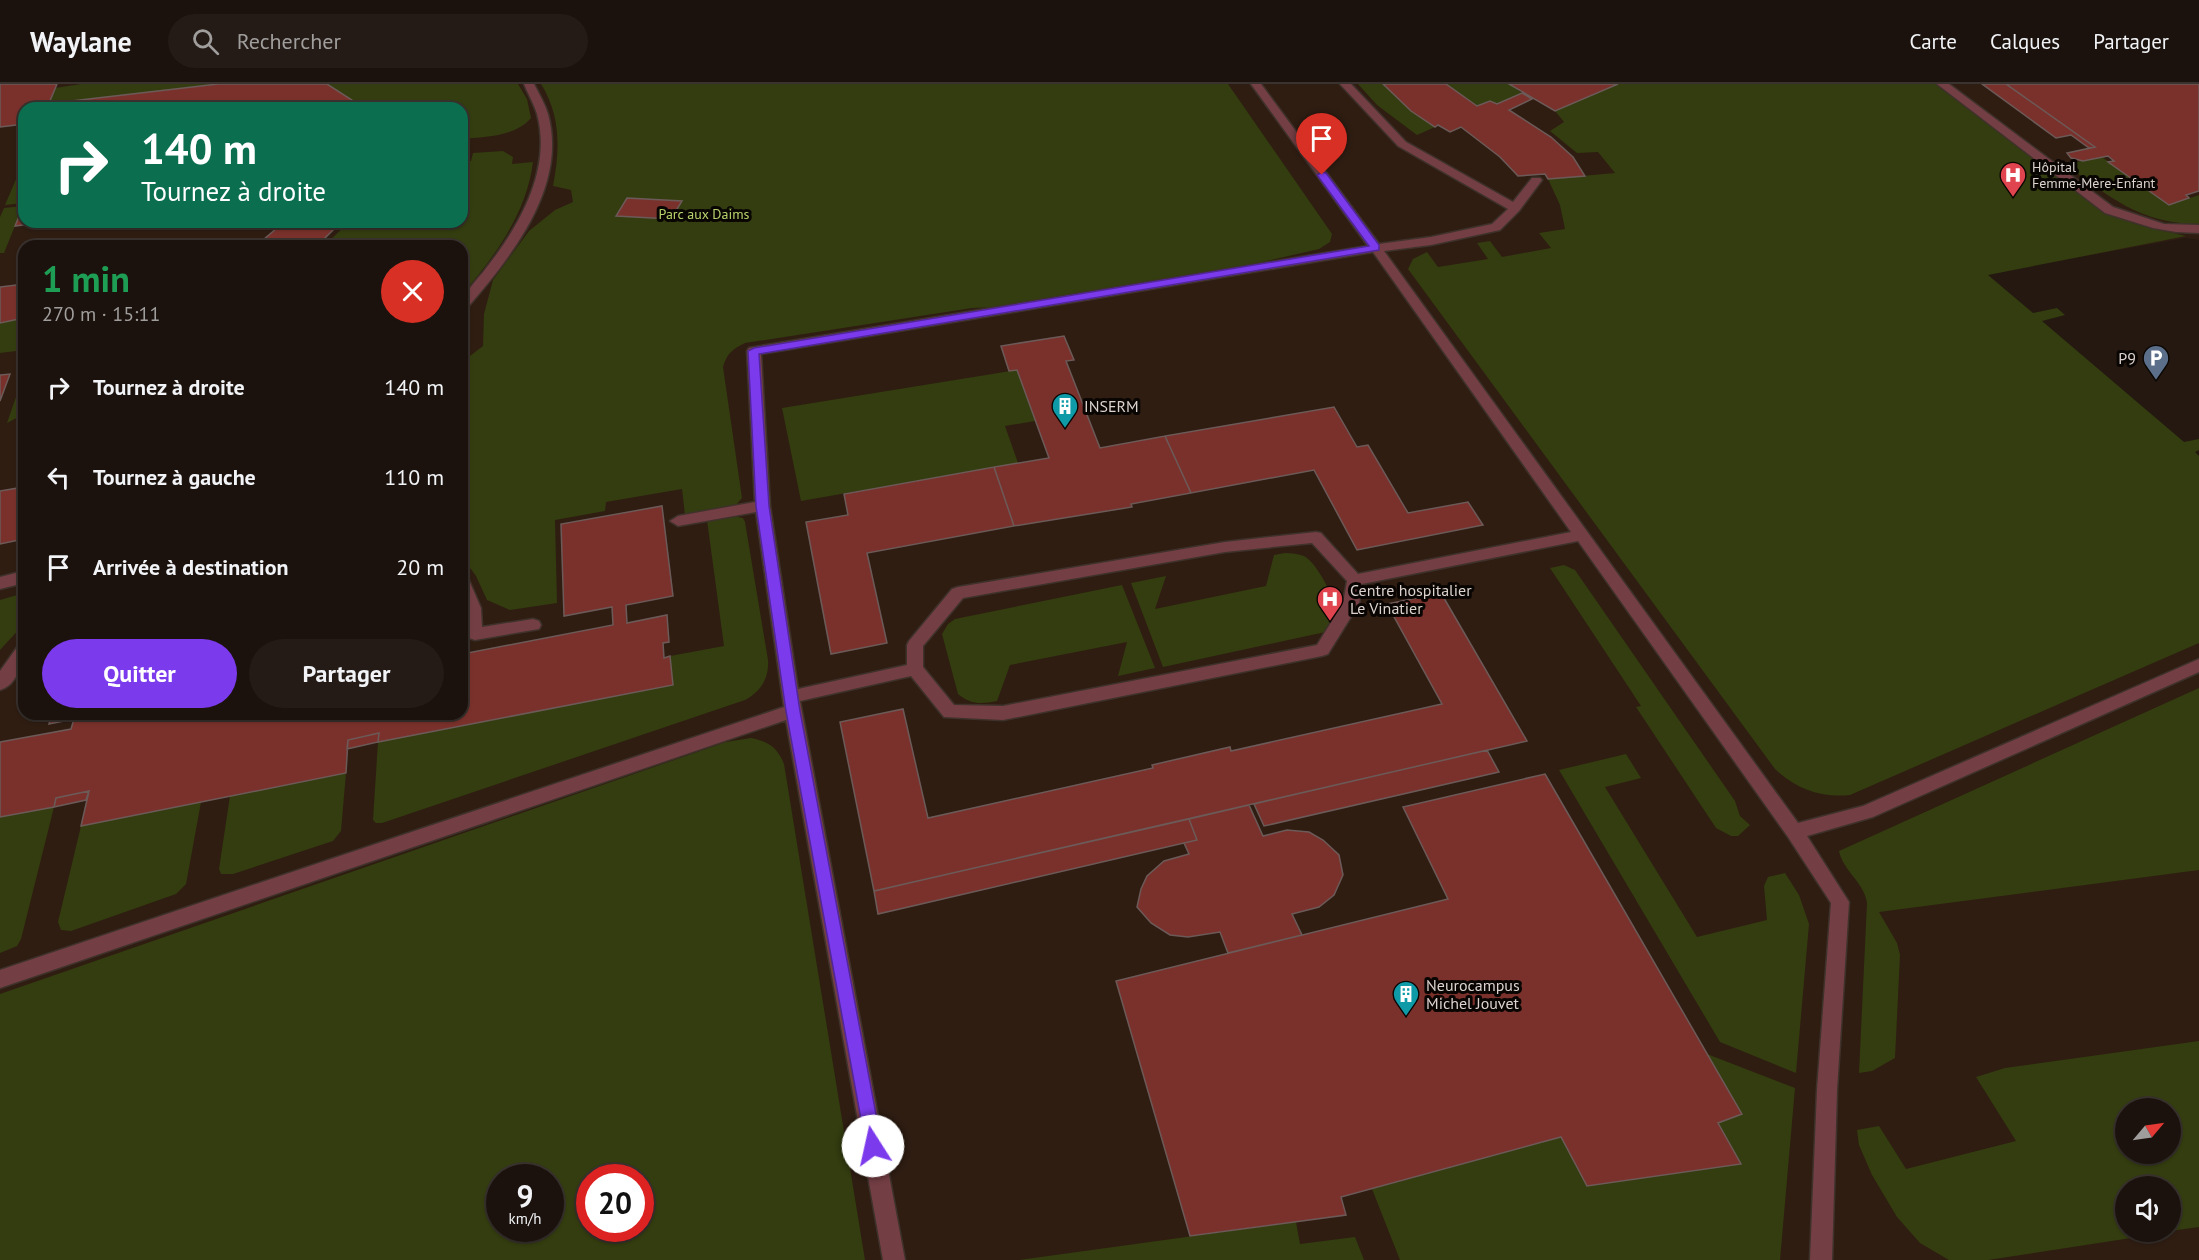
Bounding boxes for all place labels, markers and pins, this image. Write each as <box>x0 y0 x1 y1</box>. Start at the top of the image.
pin <box>1296 113 1347 175</box>
place label: Hôpital Femme-Mère-Enfant <box>2032 158 2156 192</box>
hospital icon: Hôpital Femme-Mère-Enfant <box>1998 160 2028 198</box>
parking icon: P9 <box>2141 343 2171 381</box>
place label: P9 <box>2118 348 2136 368</box>
building icon: INSERM <box>1050 391 1080 429</box>
place label: INSERM <box>1084 396 1139 416</box>
place label: Centre hospitalier Le Vinatier <box>1350 580 1472 618</box>
hospital icon: Centre hospitalier Le Vinatier <box>1315 584 1345 622</box>
place label: Neurocampus Michel Jouvet <box>1426 975 1520 1013</box>
building icon: Neurocampus Michel Jouvet <box>1391 979 1421 1017</box>

